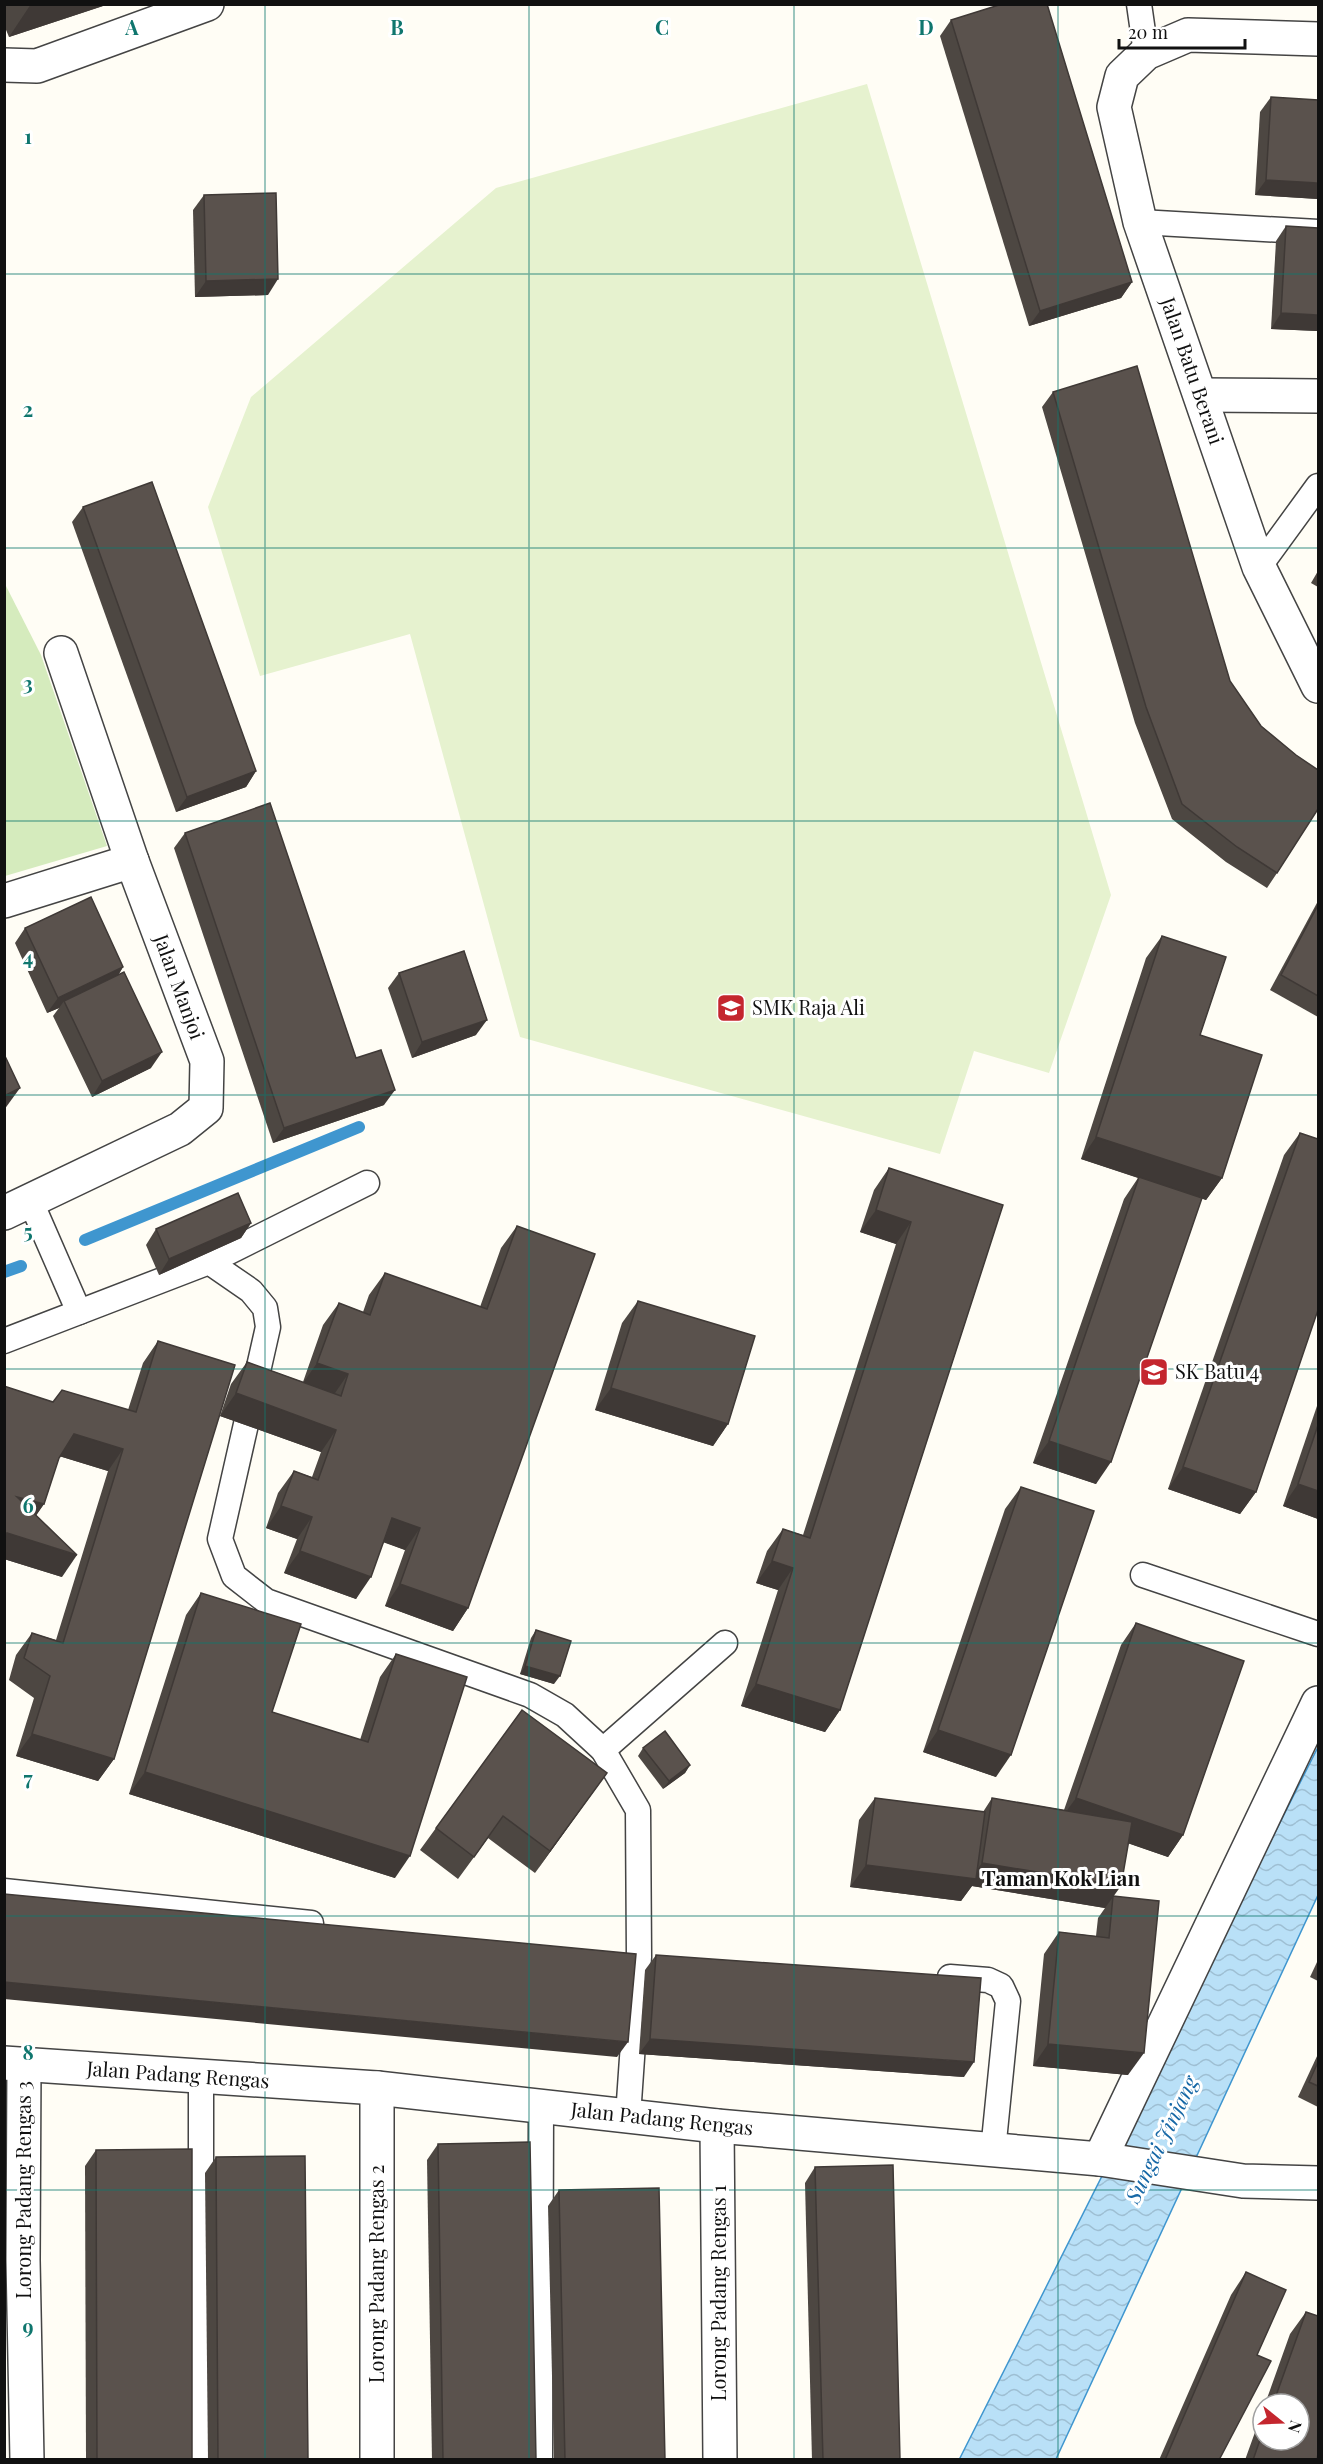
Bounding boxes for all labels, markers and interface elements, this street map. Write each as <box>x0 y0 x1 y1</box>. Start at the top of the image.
scale bar <box>1119 12 1245 50</box>
text: A <box>124 13 139 40</box>
text: B <box>390 13 404 40</box>
text: C <box>655 13 669 40</box>
text: D <box>918 13 934 40</box>
text: 20 m <box>1128 20 1168 44</box>
text: 1 <box>24 122 32 149</box>
street label: Jalan Batu Berani <box>1155 292 1231 448</box>
text: 2 <box>23 395 33 422</box>
text: 3 <box>23 669 33 696</box>
street label: Jalan Manjoi <box>149 929 212 1043</box>
text: 4 <box>23 943 33 970</box>
school or university icon: SMK Raja Ali <box>715 992 747 1024</box>
place label: SMK Raja Ali <box>752 993 865 1020</box>
text: 5 <box>23 1217 33 1244</box>
school or university icon: SK Batu 4 <box>1138 1356 1170 1388</box>
place label: SK Batu 4 <box>1175 1357 1260 1384</box>
text: 6 <box>22 1491 34 1518</box>
text: 7 <box>23 1764 33 1791</box>
district label: Taman Kok Lian <box>982 1863 1140 1891</box>
text: 8 <box>22 2038 34 2065</box>
street label: Jalan Padang Rengas <box>85 2054 270 2093</box>
water label: Sungai Jinjang <box>1117 2070 1204 2208</box>
street label: Lorong Padang Rengas 3 <box>9 2081 36 2299</box>
street label: Jalan Padang Rengas <box>569 2094 755 2141</box>
street label: Lorong Padang Rengas 2 <box>362 2165 389 2383</box>
street label: Lorong Padang Rengas 1 <box>704 2185 731 2401</box>
text: 9 <box>22 2312 34 2339</box>
north arrow <box>1251 2392 1311 2452</box>
text: N <box>1284 2418 1308 2436</box>

